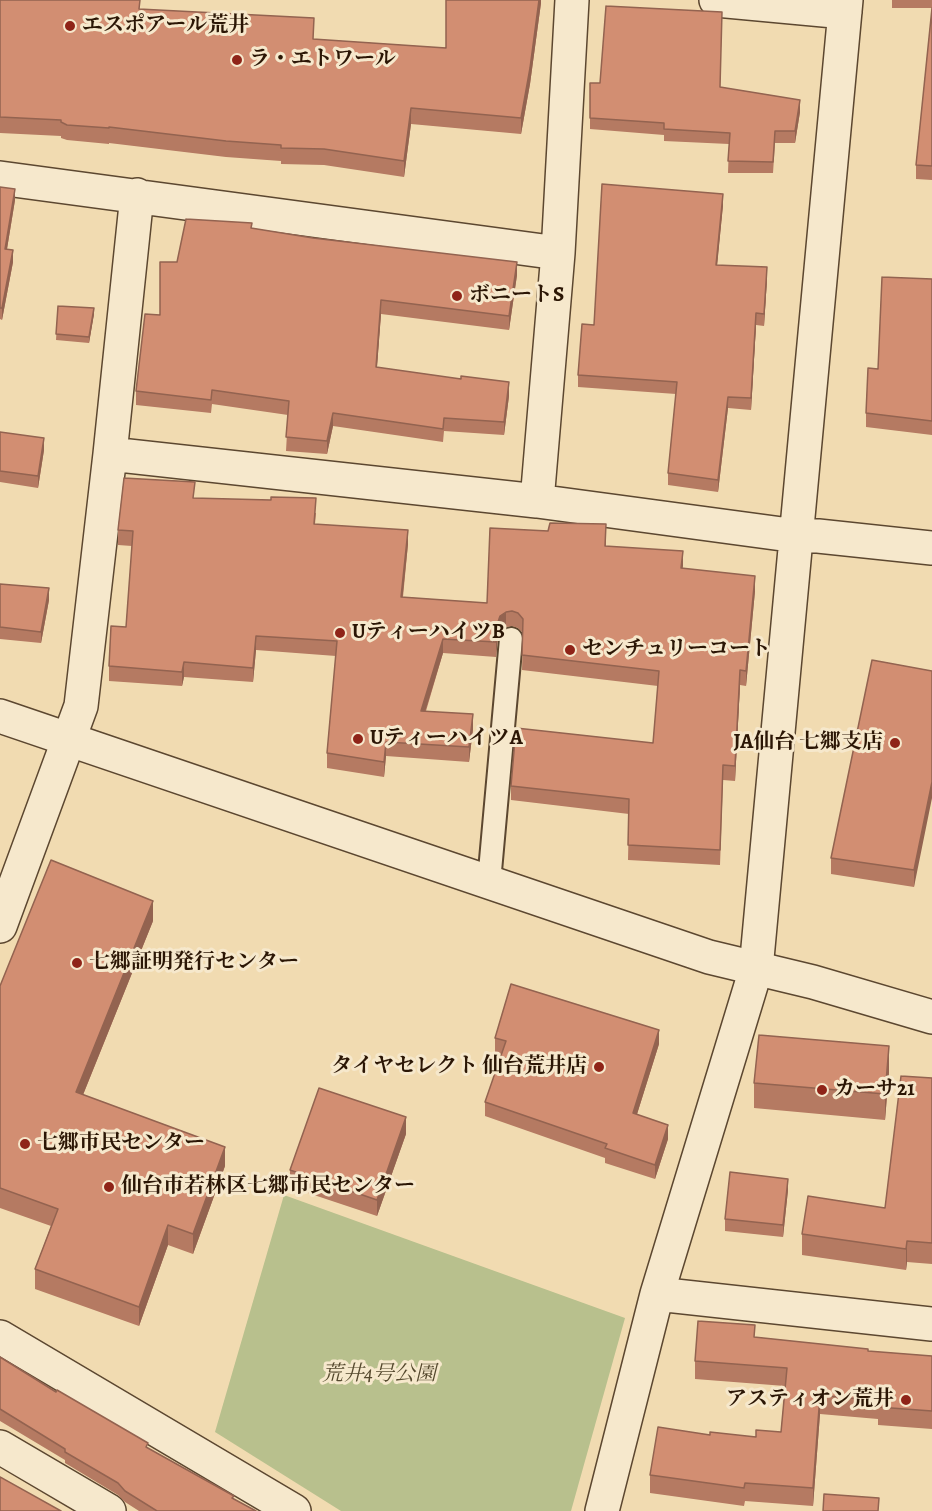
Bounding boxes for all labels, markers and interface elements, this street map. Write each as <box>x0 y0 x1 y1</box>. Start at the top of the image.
place label: エスポアール荒井 <box>82 13 249 39</box>
marker: エスポアール荒井 <box>63 19 77 33</box>
place label: ラ・エトワール <box>249 47 396 73</box>
marker: ラ・エトワール <box>230 53 244 67</box>
place label: ボニートS <box>469 283 564 309</box>
marker: ボニートS <box>450 289 464 303</box>
place label: UティーハイツB <box>352 620 505 646</box>
marker: UティーハイツB <box>333 626 347 640</box>
place label: センチュリーコート <box>582 637 771 663</box>
marker: センチュリーコート <box>563 643 577 657</box>
place label: UティーハイツA <box>370 726 523 752</box>
place label: JA仙台 七郷支店 <box>734 730 883 756</box>
marker: UティーハイツA <box>351 732 365 746</box>
marker: JA仙台 七郷支店 <box>888 736 902 750</box>
place label: 七郷証明発行センター <box>89 950 299 976</box>
marker: 七郷証明発行センター <box>70 956 84 970</box>
place label: タイヤセレクト 仙台荒井店 <box>331 1054 587 1080</box>
marker: タイヤセレクト 仙台荒井店 <box>592 1060 606 1074</box>
place label: カーサ21 <box>834 1077 915 1103</box>
marker: カーサ21 <box>815 1083 829 1097</box>
place label: 七郷市民センター <box>37 1131 205 1157</box>
marker: 七郷市民センター <box>18 1137 32 1151</box>
place label: 仙台市若林区七郷市民センター <box>121 1174 415 1200</box>
marker: 仙台市若林区七郷市民センター <box>102 1180 116 1194</box>
park label: 荒井4号公園 <box>322 1362 436 1388</box>
place label: アスティオン荒井 <box>726 1387 894 1413</box>
marker: アスティオン荒井 <box>899 1393 913 1407</box>

